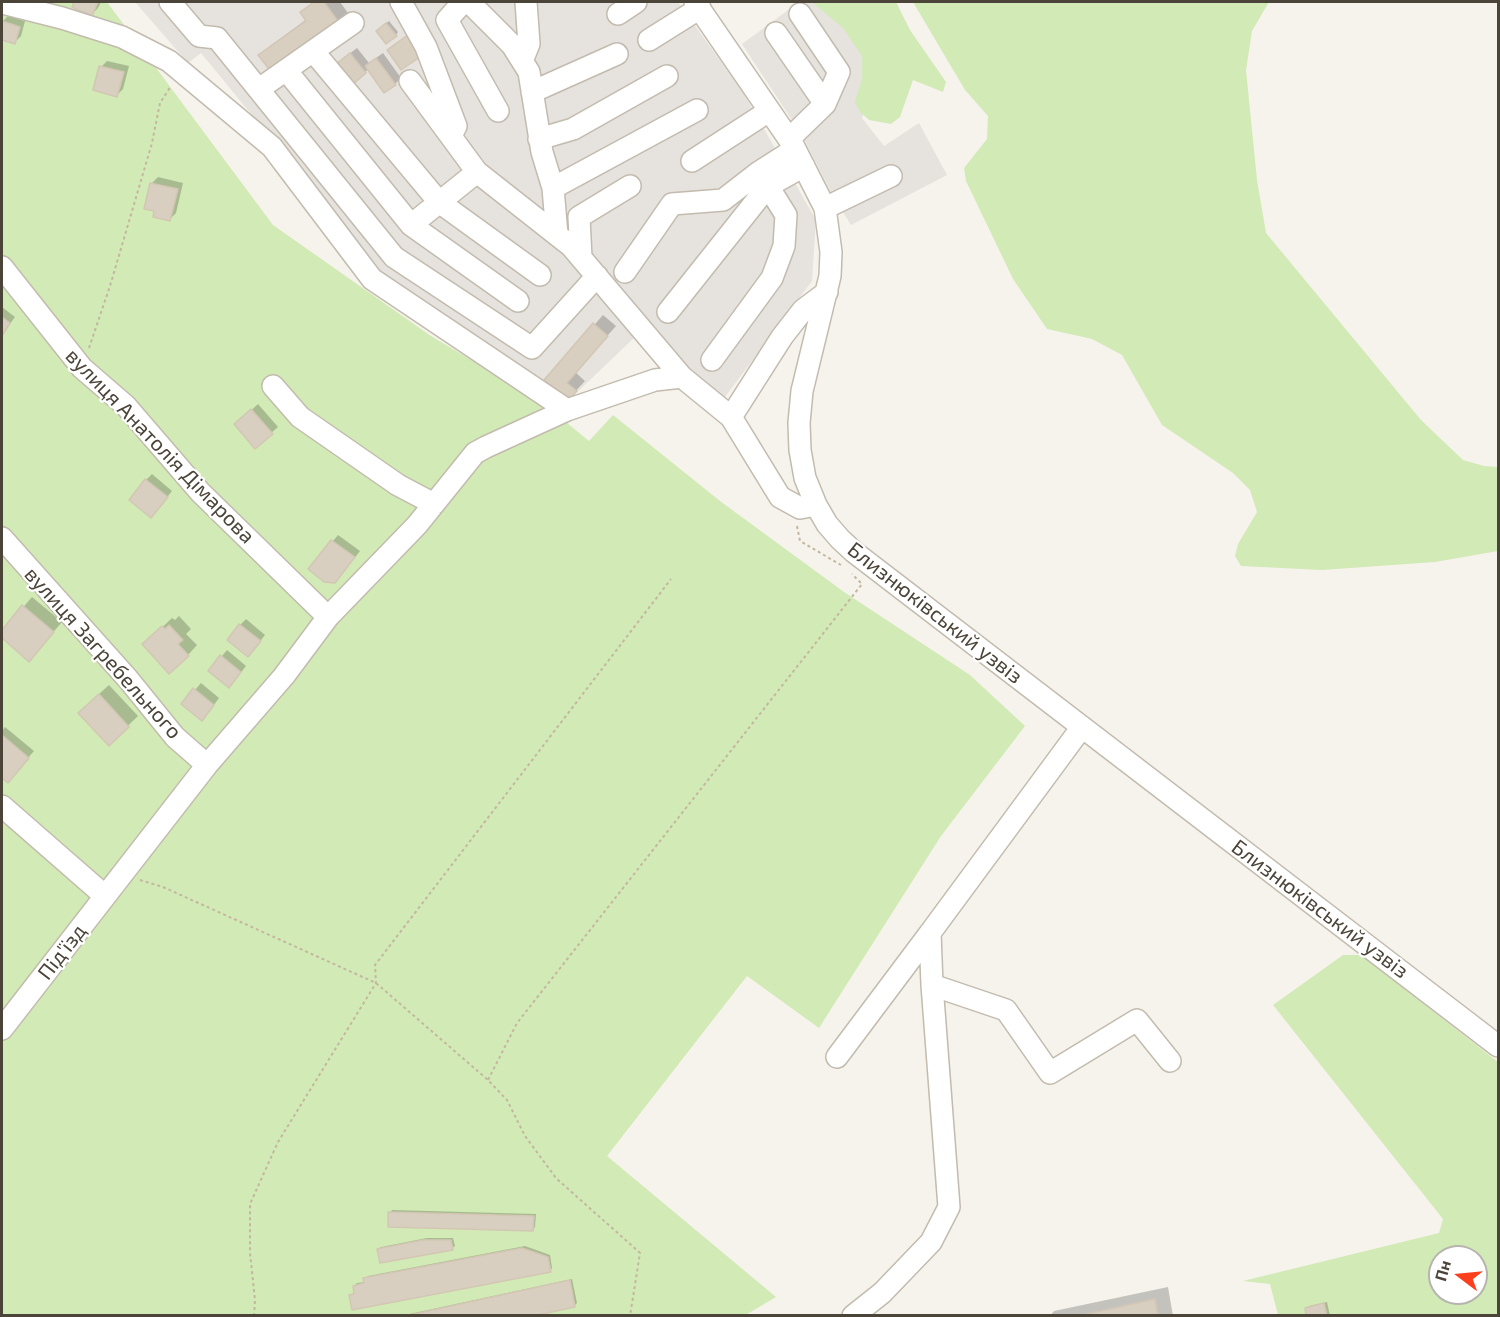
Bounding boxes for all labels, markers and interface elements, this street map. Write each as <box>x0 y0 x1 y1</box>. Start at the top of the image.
street label: вулиця Анатолія Дімарова <box>60 343 260 549</box>
street label: Близнюківський узвіз <box>843 537 1027 689</box>
street label: вулиця Загребельного <box>19 562 187 744</box>
street label: Близнюківський узвіз <box>1227 834 1413 984</box>
street label: Під'їзд <box>32 919 92 985</box>
north arrow <box>1428 1245 1488 1305</box>
text: Пн <box>1430 1258 1454 1283</box>

